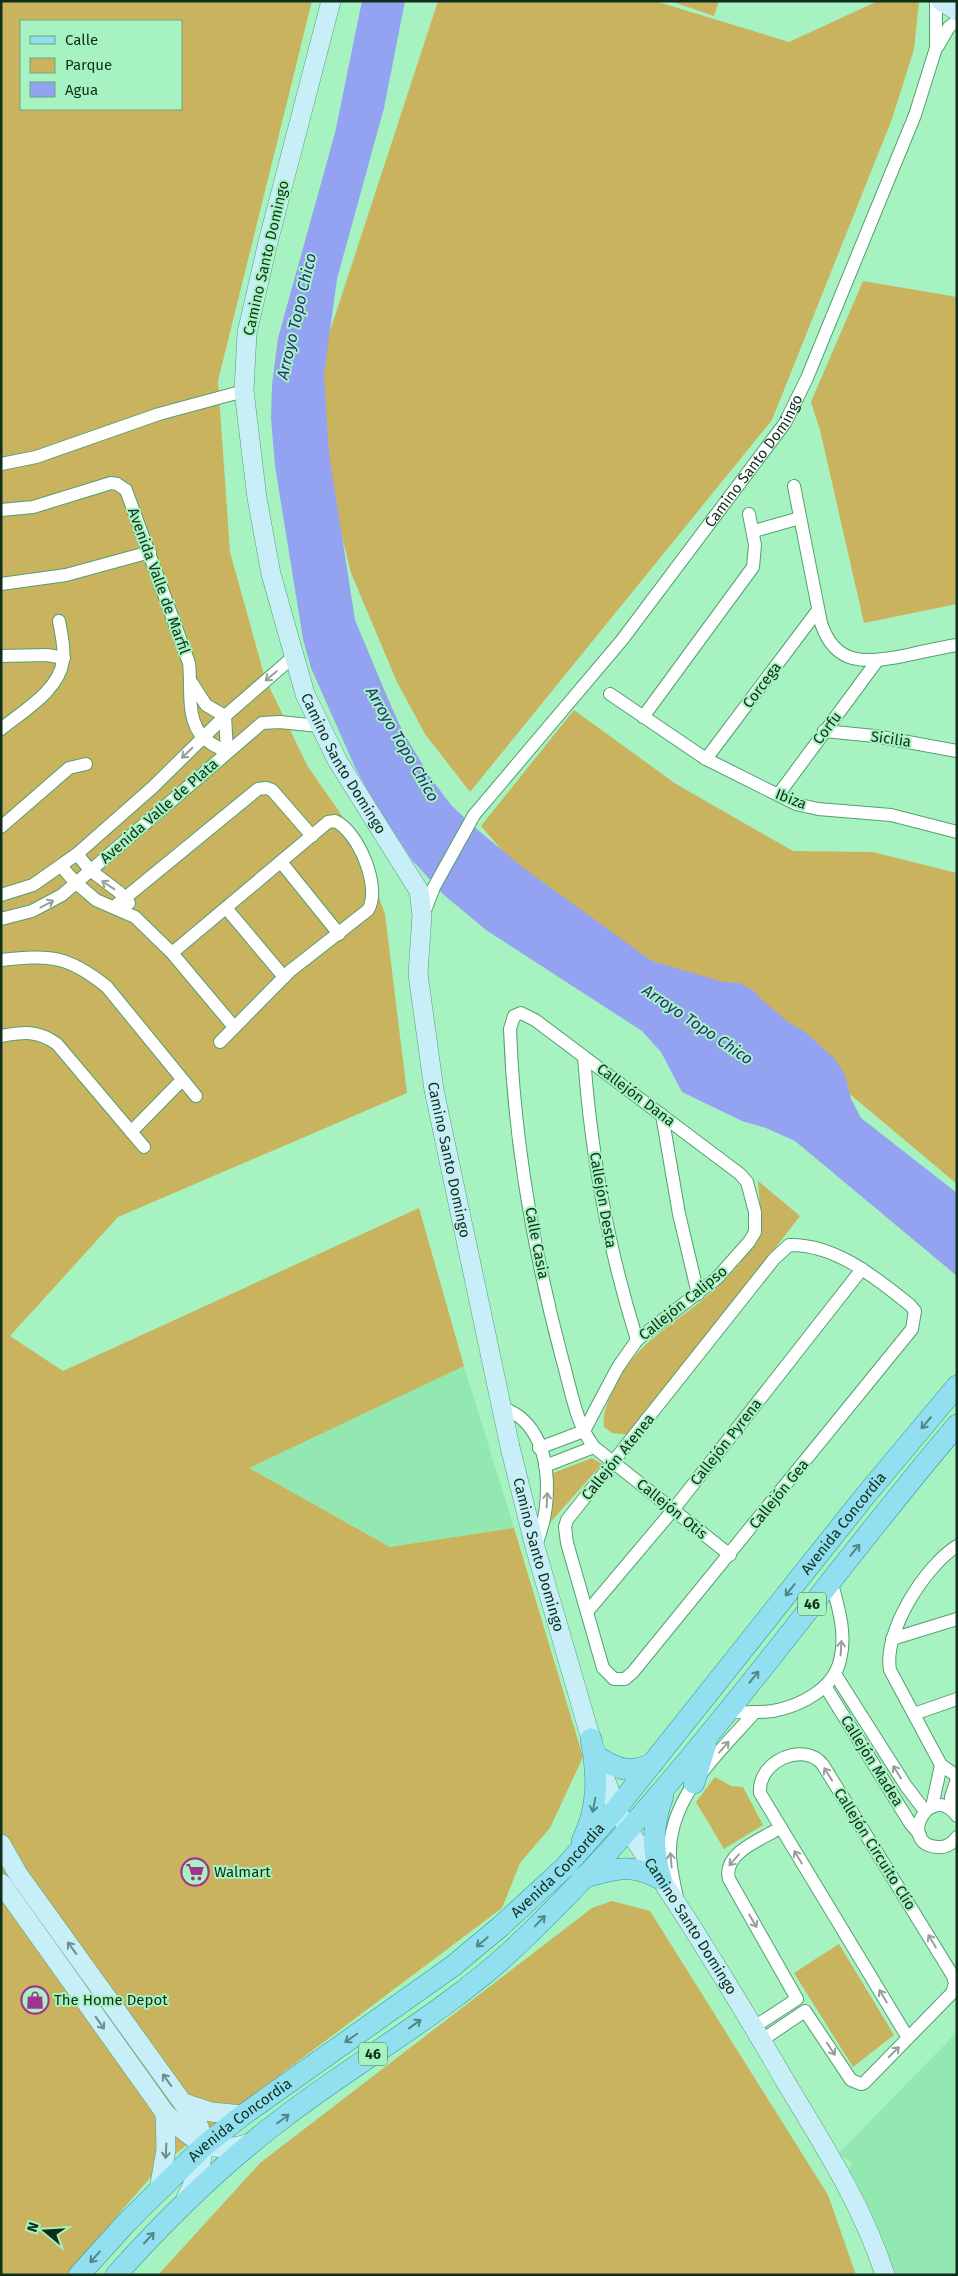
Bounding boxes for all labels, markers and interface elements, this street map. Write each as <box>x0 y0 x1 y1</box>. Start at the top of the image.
legend <box>20 20 182 110</box>
text: Calle <box>65 31 98 49</box>
text: Parque <box>65 56 112 74</box>
text: Agua <box>65 81 98 99</box>
street label: Camino Santo Domingo <box>239 179 293 337</box>
water label: Arroyo Topo Chico <box>272 251 320 382</box>
street label: Camino Santo Domingo <box>701 392 807 531</box>
street label: Avenida Valle de Marfil <box>124 505 194 657</box>
street label: Corcega <box>739 658 785 712</box>
one-way arrow <box>265 671 278 682</box>
water label: Arroyo Topo Chico <box>362 683 443 805</box>
street label: Camino Santo Domingo <box>297 690 390 837</box>
street label: Corfu <box>809 708 845 748</box>
street label: Sicilia <box>870 727 912 751</box>
one-way arrow <box>181 747 194 759</box>
street label: Avenida Valle de Plata <box>96 755 222 867</box>
street label: Ibiza <box>773 785 809 813</box>
one-way arrow <box>101 879 115 889</box>
one-way arrow <box>40 898 54 908</box>
water label: Arroyo Topo Chico <box>638 980 757 1068</box>
street label: Callejón Dana <box>593 1060 679 1130</box>
street label: Camino Santo Domingo <box>424 1081 474 1239</box>
street label: Callejón Desta <box>586 1151 620 1249</box>
street label: Calle Casia <box>521 1206 553 1280</box>
street label: Callejón Calipso <box>635 1262 731 1344</box>
street label: Callejón Pyrena <box>686 1395 766 1489</box>
street label: Callejón Atenea <box>578 1410 658 1504</box>
one-way arrow <box>920 1417 931 1430</box>
street label: Callejón Gea <box>745 1455 813 1533</box>
street label: Avenida Concordia <box>797 1468 890 1578</box>
street label: Callejón Otis <box>633 1475 711 1543</box>
street label: Camino Santo Domingo <box>509 1476 568 1634</box>
one-way arrow <box>542 1492 551 1508</box>
one-way arrow <box>850 1544 861 1557</box>
one-way arrow <box>785 1584 796 1597</box>
road number: 46 <box>798 1592 826 1616</box>
one-way arrow <box>837 1640 846 1656</box>
one-way arrow <box>749 1671 760 1684</box>
street label: Callejón Madea <box>837 1712 907 1810</box>
one-way arrow <box>719 1741 730 1754</box>
one-way arrow <box>891 1765 901 1779</box>
one-way arrow <box>823 1767 833 1781</box>
street label: Callejón Circuito Clío <box>830 1785 920 1913</box>
one-way arrow <box>589 1796 599 1812</box>
street label: Avenida Concordia <box>507 1819 608 1922</box>
one-way arrow <box>793 1851 803 1865</box>
one-way arrow <box>666 1853 675 1869</box>
one-way arrow <box>728 1853 739 1866</box>
street label: Camino Santo Domingo <box>640 1854 741 1998</box>
supermarket icon: Walmart <box>180 1857 210 1887</box>
place label: Walmart <box>214 1863 271 1881</box>
one-way arrow <box>748 1914 758 1929</box>
one-way arrow <box>534 1915 546 1927</box>
one-way arrow <box>927 1935 937 1949</box>
one-way arrow <box>476 1937 489 1948</box>
one-way arrow <box>67 1941 77 1955</box>
shop icon: The Home Depot <box>20 1985 50 2015</box>
one-way arrow <box>877 1990 887 2004</box>
place label: The Home Depot <box>54 1991 168 2009</box>
one-way arrow <box>95 2016 105 2030</box>
one-way arrow <box>408 2019 422 2029</box>
one-way arrow <box>344 2033 358 2043</box>
road number: 46 <box>359 2042 387 2066</box>
one-way arrow <box>825 2042 836 2056</box>
one-way arrow <box>888 2046 900 2058</box>
one-way arrow <box>162 2073 172 2087</box>
street label: Avenida Concordia <box>184 2074 295 2166</box>
one-way arrow <box>276 2113 289 2124</box>
one-way arrow <box>161 2143 170 2159</box>
north arrow <box>20 2206 70 2256</box>
text: N <box>24 2220 43 2234</box>
one-way arrow <box>143 2232 155 2245</box>
one-way arrow <box>89 2250 101 2263</box>

